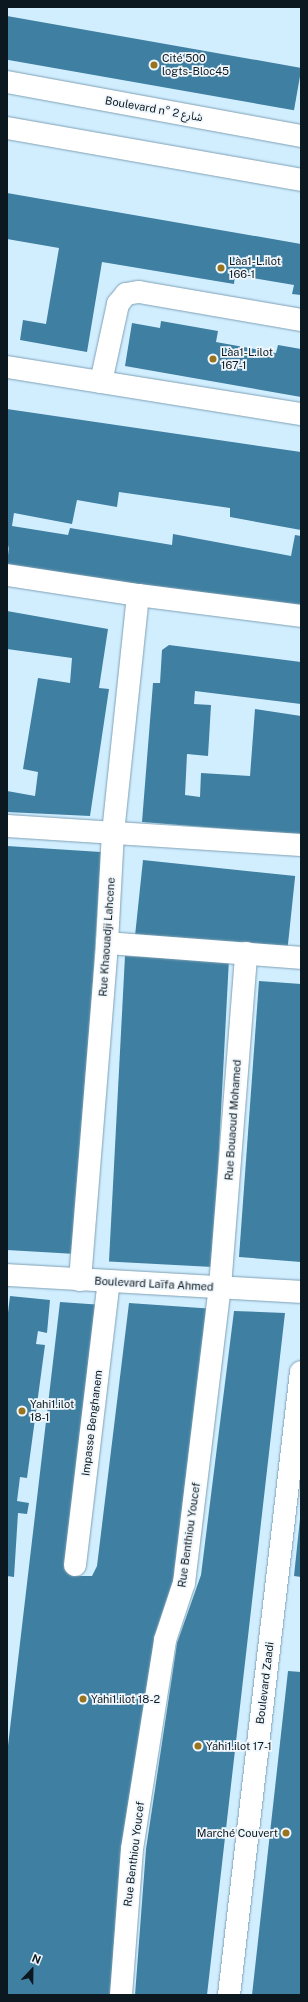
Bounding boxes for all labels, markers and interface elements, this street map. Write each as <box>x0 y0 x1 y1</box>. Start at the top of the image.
place label: Cité 500 logts-Bloc45 <box>162 52 229 78</box>
marker: Cité 500 logts-Bloc45 <box>149 60 159 70</box>
street label: Boulevard n° شارع 2 <box>104 94 204 124</box>
place label: Làa1-L.ilot 166-1 <box>229 255 281 281</box>
marker: Làa1-L.ilot 166-1 <box>216 263 226 273</box>
place label: Làa1-L.ilot 167-1 <box>221 346 273 372</box>
marker: Làa1-L.ilot 167-1 <box>208 354 218 364</box>
street label: Rue Khaouadji Lahcene <box>96 877 118 997</box>
street label: Rue Bouaoud Mohamed <box>222 1059 244 1181</box>
street label: Boulevard Laïfa Ahmed <box>94 1274 214 1294</box>
street label: Impasse Benghanem <box>79 1369 105 1477</box>
place label: Yahi1.ilot 18-1 <box>30 1398 74 1424</box>
marker: Yahi1.ilot 18-1 <box>17 1406 27 1416</box>
street label: Rue Benthiou Youcef <box>175 1482 203 1588</box>
street label: Boulevard Zaadi <box>253 1641 277 1725</box>
place label: Yahi1.ilot 18-2 <box>91 1692 160 1706</box>
marker: Yahi1.ilot 18-2 <box>78 1694 88 1704</box>
place label: Yahi1.ilot 17-1 <box>206 1739 272 1753</box>
marker: Yahi1.ilot 17-1 <box>193 1741 203 1751</box>
street label: Rue Benthiou Youcef <box>121 1801 147 1907</box>
place label: Marché Couvert <box>197 1826 278 1840</box>
marker: Marché Couvert <box>281 1828 291 1838</box>
north arrow <box>12 1950 52 1990</box>
text: N <box>30 1952 43 1966</box>

